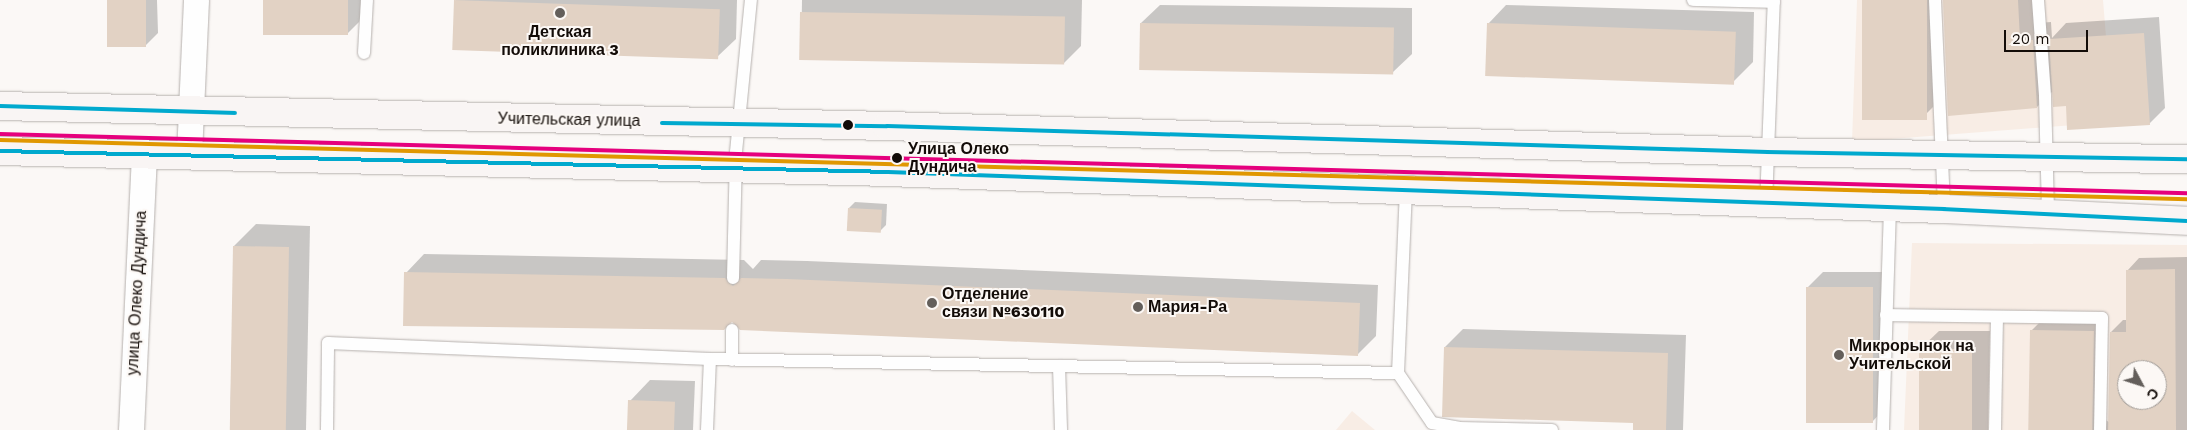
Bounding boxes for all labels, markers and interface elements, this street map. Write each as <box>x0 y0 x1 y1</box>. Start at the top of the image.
marker: Детская поликлиника 3 <box>553 6 567 20</box>
scale bar <box>2007 20 2091 52</box>
place label: Детская поликлиника 3 <box>501 22 619 60</box>
text: 20 m <box>2012 30 2050 48</box>
street label: Учительская улица <box>497 109 641 131</box>
unlabelled marker <box>843 120 853 130</box>
place label: Улица Олеко Дундича <box>908 139 1009 177</box>
marker: Улица Олеко Дундича <box>890 151 904 165</box>
street label: улица Олеко Дундича <box>123 210 151 376</box>
place label: Отделение связи №630110 <box>942 284 1065 322</box>
marker: Отделение связи №630110 <box>926 297 938 309</box>
place label: Мария-Ра <box>1148 297 1227 317</box>
marker: Мария-Ра <box>1132 301 1144 313</box>
place label: Микрорынок на Учительской <box>1849 336 1974 374</box>
marker: Микрорынок на Учительской <box>1833 349 1845 361</box>
north arrow <box>2117 360 2167 410</box>
text: С <box>2143 385 2162 403</box>

